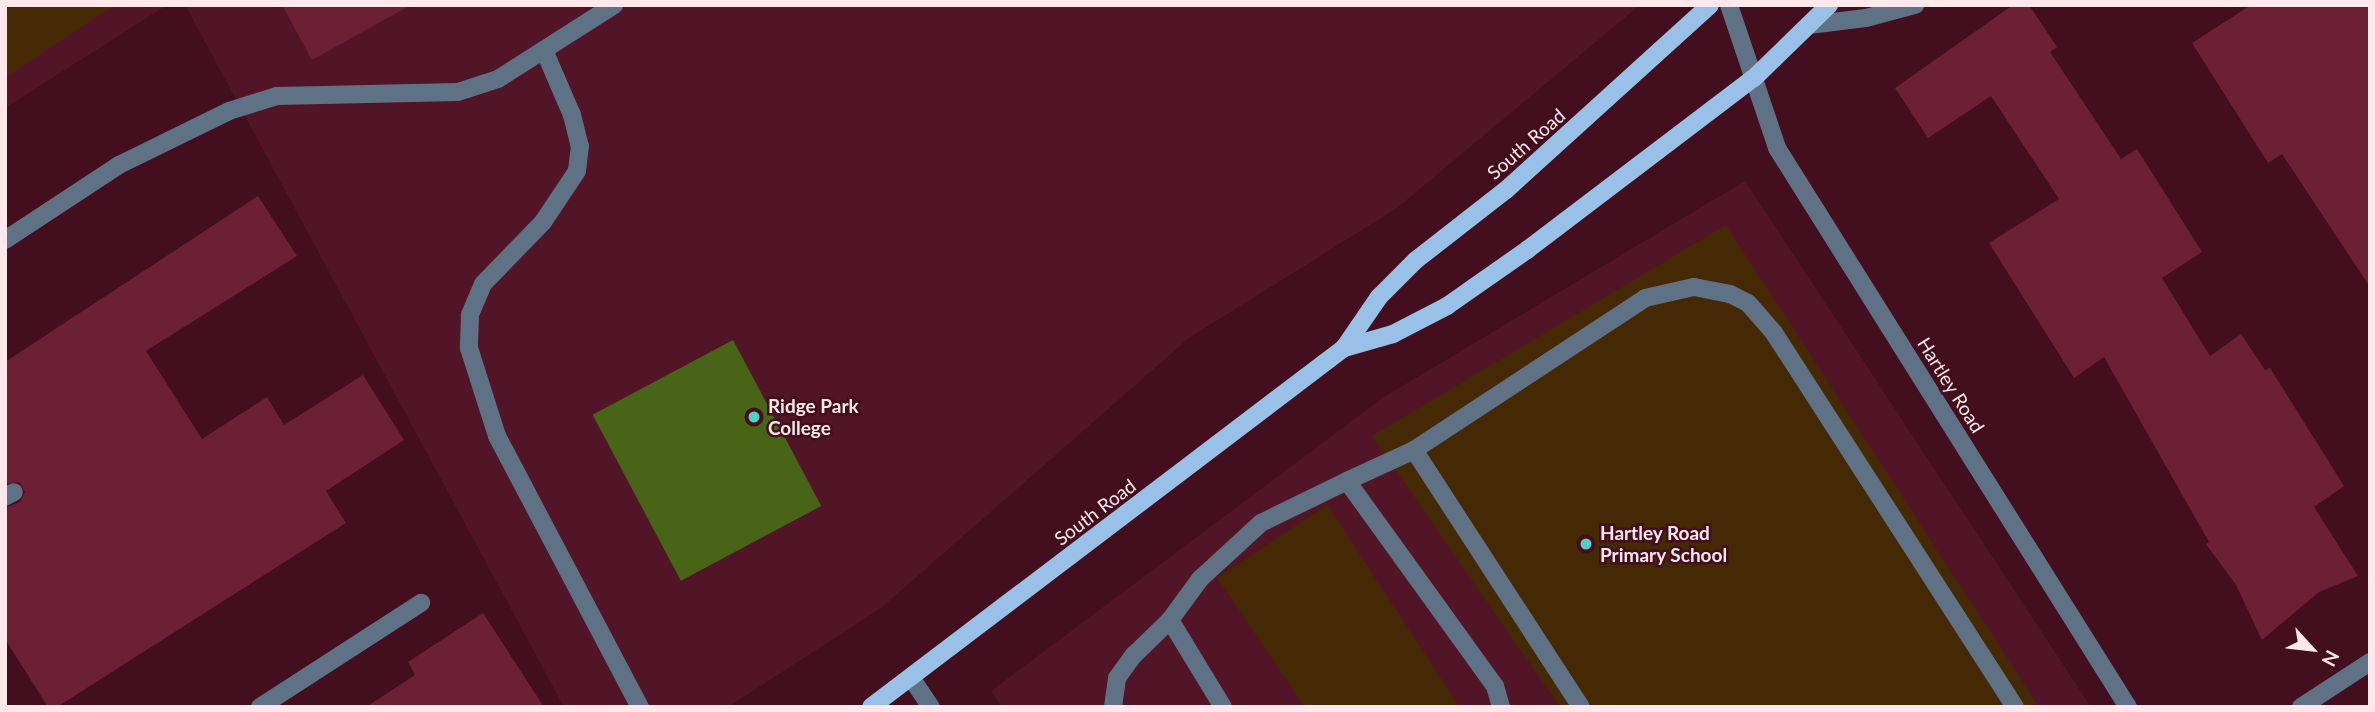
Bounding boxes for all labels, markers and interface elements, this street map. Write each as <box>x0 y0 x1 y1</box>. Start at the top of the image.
street label: South Road <box>1482 104 1570 184</box>
street label: Hartley Road <box>1913 333 1989 437</box>
place label: Ridge Park College <box>768 395 859 439</box>
marker: Ridge Park College <box>746 409 762 425</box>
street label: South Road <box>1050 474 1140 550</box>
place label: Hartley Road Primary School <box>1600 522 1728 566</box>
marker: Hartley Road Primary School <box>1578 536 1594 552</box>
north arrow <box>2277 614 2347 684</box>
text: N <box>2318 647 2345 670</box>

